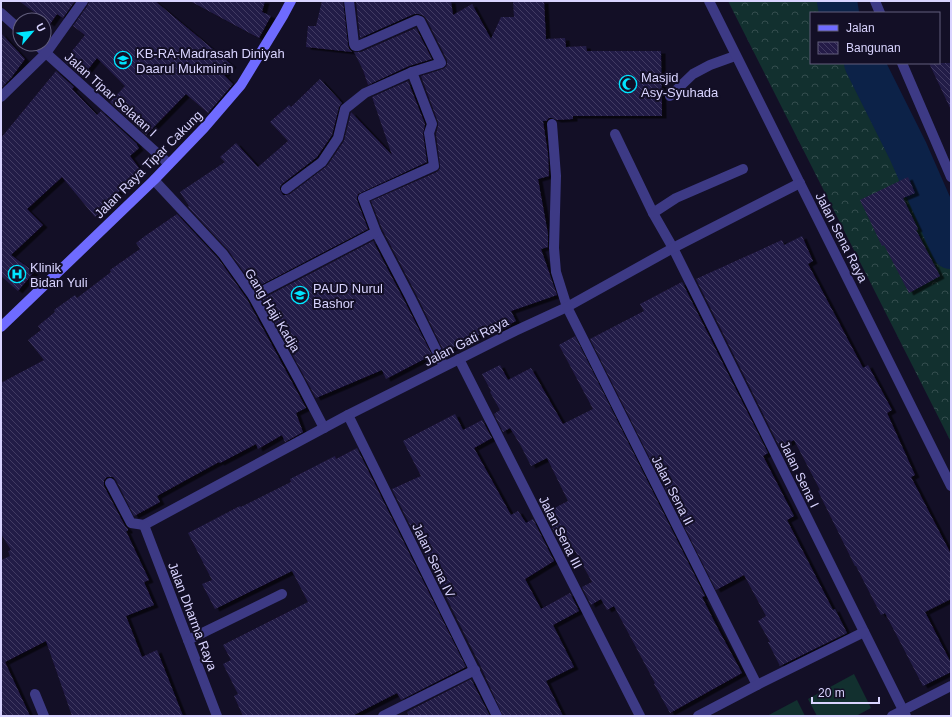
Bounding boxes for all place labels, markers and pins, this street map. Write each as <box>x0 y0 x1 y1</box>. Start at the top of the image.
place label: KB-RA-Madrasah Diniyah Daarul Mukminin <box>136 46 285 76</box>
school or university icon: KB-RA-Madrasah Diniyah Daarul Mukminin <box>113 50 133 70</box>
place label: Masjid Asy-Syuhada <box>641 70 719 100</box>
mosque icon: Masjid Asy-Syuhada <box>618 74 638 94</box>
place label: Klinik Bidan Yuli <box>30 260 88 290</box>
hospital icon: Klinik Bidan Yuli <box>7 264 27 284</box>
place label: PAUD Nurul Bashor <box>313 281 383 311</box>
school or university icon: PAUD Nurul Bashor <box>290 285 310 305</box>

